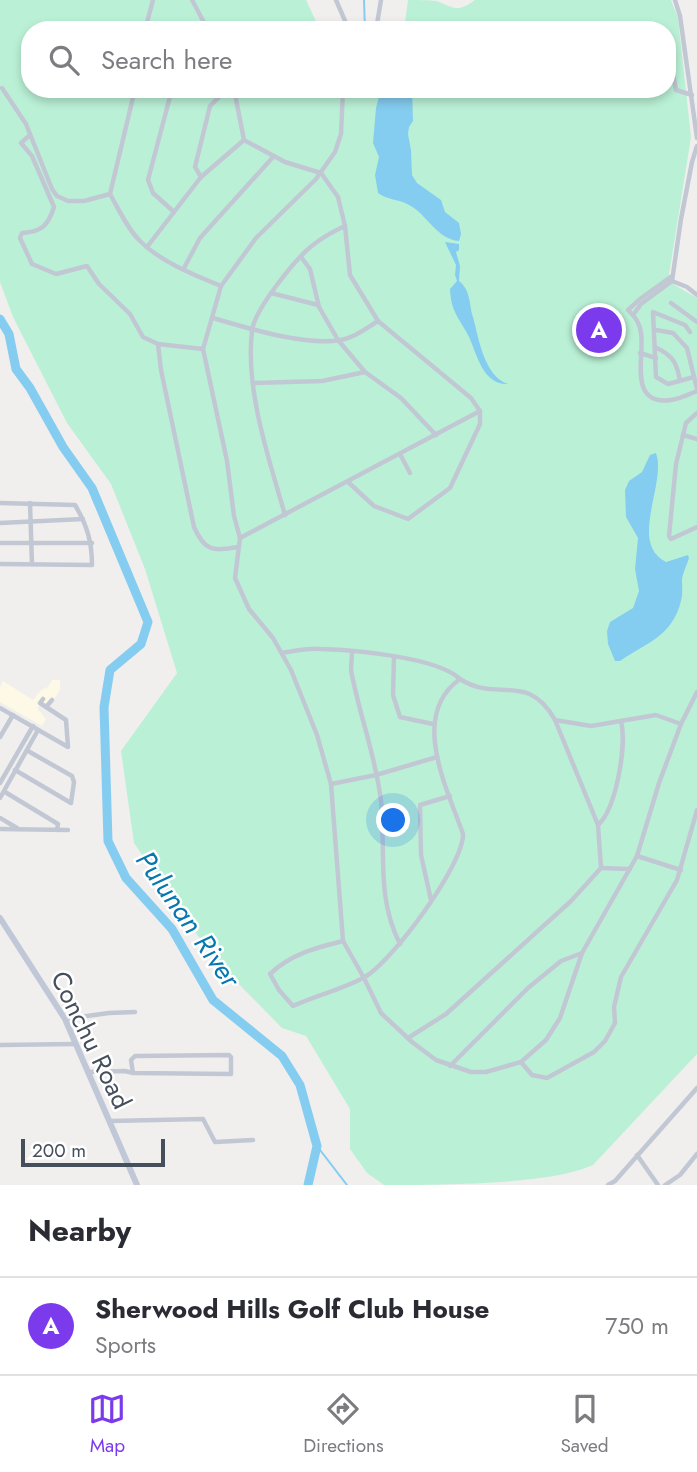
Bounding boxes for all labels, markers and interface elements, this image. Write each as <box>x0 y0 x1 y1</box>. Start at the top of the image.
search box <box>21 21 676 98</box>
icon: search <box>45 41 83 79</box>
text: Search here <box>101 41 233 79</box>
pin: A <box>576 304 622 356</box>
your location <box>376 803 410 837</box>
water label: Pulunan River <box>126 842 251 997</box>
street label: Conchu Road <box>41 965 141 1115</box>
scale bar <box>21 1136 164 1168</box>
text: 200 m <box>32 1137 86 1164</box>
text: Nearby <box>28 1209 131 1252</box>
text: Sherwood Hills Golf Club House <box>95 1290 489 1328</box>
text: A <box>43 1309 59 1343</box>
text: 750 m <box>605 1309 669 1343</box>
text: Sports <box>95 1328 156 1362</box>
tab: Map <box>88 1390 126 1459</box>
tab: Directions <box>303 1390 384 1459</box>
tab: Saved <box>560 1390 609 1459</box>

